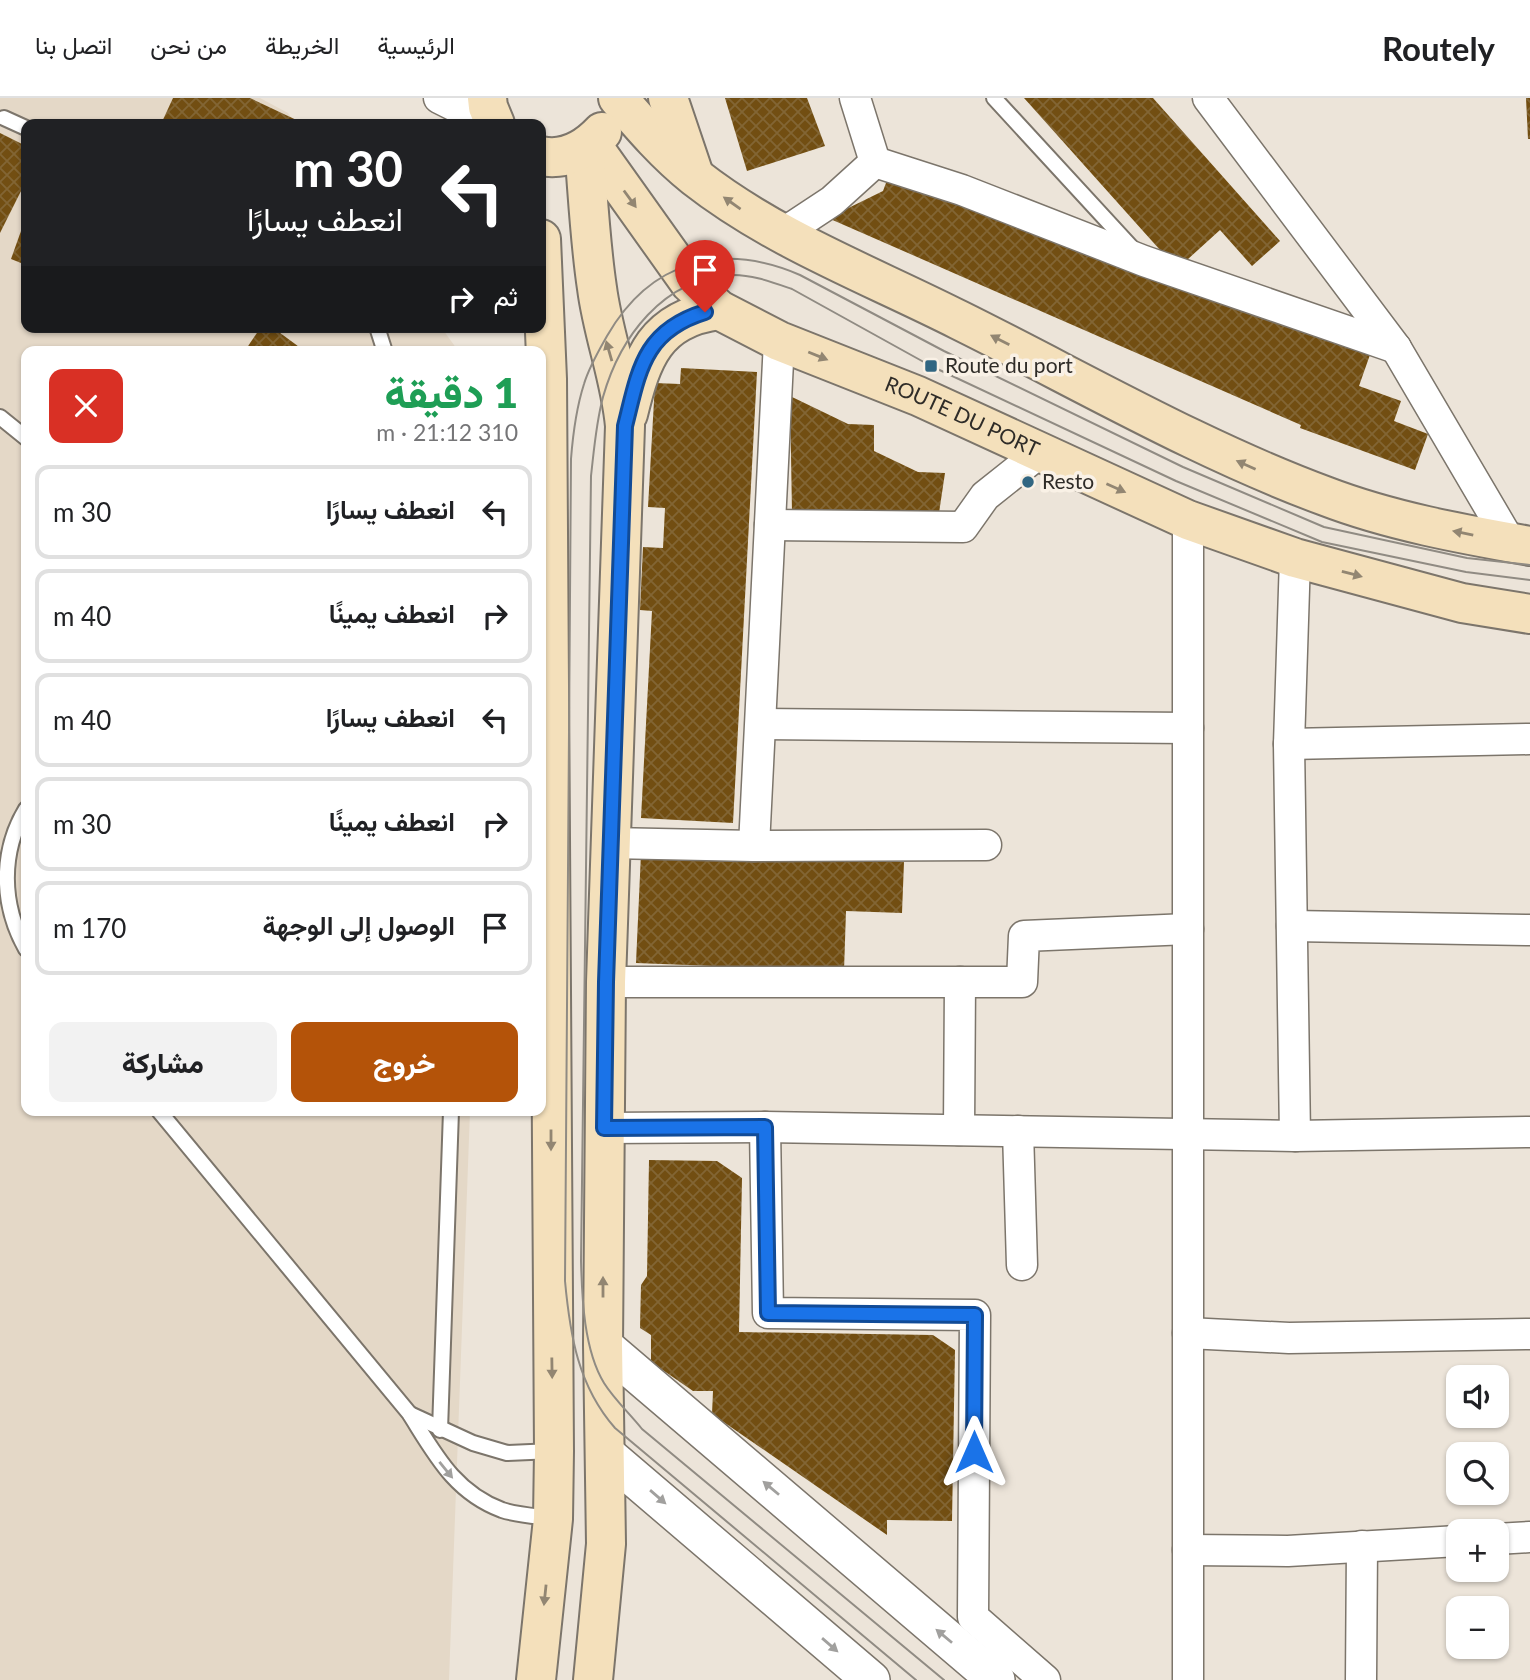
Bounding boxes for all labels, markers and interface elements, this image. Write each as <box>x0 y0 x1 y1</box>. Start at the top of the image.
text: Routely <box>1382 28 1495 68</box>
text: اتصل بنا <box>35 30 112 59</box>
text: من نحن <box>150 30 227 59</box>
text: الخريطة <box>265 30 339 59</box>
text: الرئيسية <box>377 30 455 59</box>
text: 30 m <box>293 139 403 197</box>
icon: left <box>427 147 518 238</box>
one-way arrow <box>623 190 637 208</box>
one-way arrow <box>723 196 741 210</box>
text: انعطف يسارًا <box>247 199 403 238</box>
pin <box>675 240 735 312</box>
icon: arrive <box>686 251 724 289</box>
icon: right <box>442 280 480 318</box>
text: ثم <box>494 280 518 312</box>
one-way arrow <box>990 335 1010 346</box>
one-way arrow <box>604 340 614 361</box>
one-way arrow <box>808 351 829 362</box>
place label: Route du port <box>945 352 1073 377</box>
marker: Route du port <box>923 358 939 374</box>
text: 1 دقيقة <box>384 367 518 417</box>
button: close <box>49 369 123 443</box>
street label: ROUTE DU PORT <box>882 370 1044 461</box>
text: 310 m · 21:12 <box>376 418 518 446</box>
one-way arrow <box>1236 459 1257 470</box>
place label: Resto <box>1042 468 1094 493</box>
marker: Resto <box>1020 474 1036 490</box>
one-way arrow <box>1106 482 1126 494</box>
text: انعطف يسارًا <box>326 493 455 525</box>
icon: left <box>476 493 514 531</box>
text: 30 m <box>53 496 111 528</box>
one-way arrow <box>1452 527 1474 538</box>
one-way arrow <box>1342 569 1363 579</box>
text: انعطف يمينًا <box>329 597 455 629</box>
icon: right <box>476 597 514 635</box>
text: 40 m <box>53 600 111 632</box>
text: انعطف يسارًا <box>326 701 455 733</box>
icon: left <box>476 701 514 739</box>
text: 40 m <box>53 704 111 736</box>
text: انعطف يمينًا <box>329 805 455 837</box>
icon: right <box>476 805 514 843</box>
text: 30 m <box>53 808 111 840</box>
text: الوصول إلى الوجهة <box>263 909 455 941</box>
icon: arrive <box>476 909 514 947</box>
text: 170 m <box>53 912 126 944</box>
button: مشاركة <box>49 1022 277 1102</box>
button: خروج <box>291 1022 518 1102</box>
one-way arrow <box>545 1130 557 1152</box>
one-way arrow <box>597 1275 609 1297</box>
one-way arrow <box>546 1357 558 1379</box>
map controls <box>1446 1365 1509 1659</box>
button: sound <box>1446 1365 1509 1428</box>
position arrow <box>937 1415 1011 1489</box>
button: search <box>1446 1442 1509 1505</box>
one-way arrow <box>439 1461 454 1479</box>
one-way arrow <box>762 1480 780 1496</box>
one-way arrow <box>649 1489 666 1504</box>
button: + <box>1446 1519 1509 1582</box>
one-way arrow <box>539 1584 550 1606</box>
button: − <box>1446 1596 1509 1659</box>
one-way arrow <box>935 1628 953 1644</box>
one-way arrow <box>821 1637 839 1653</box>

